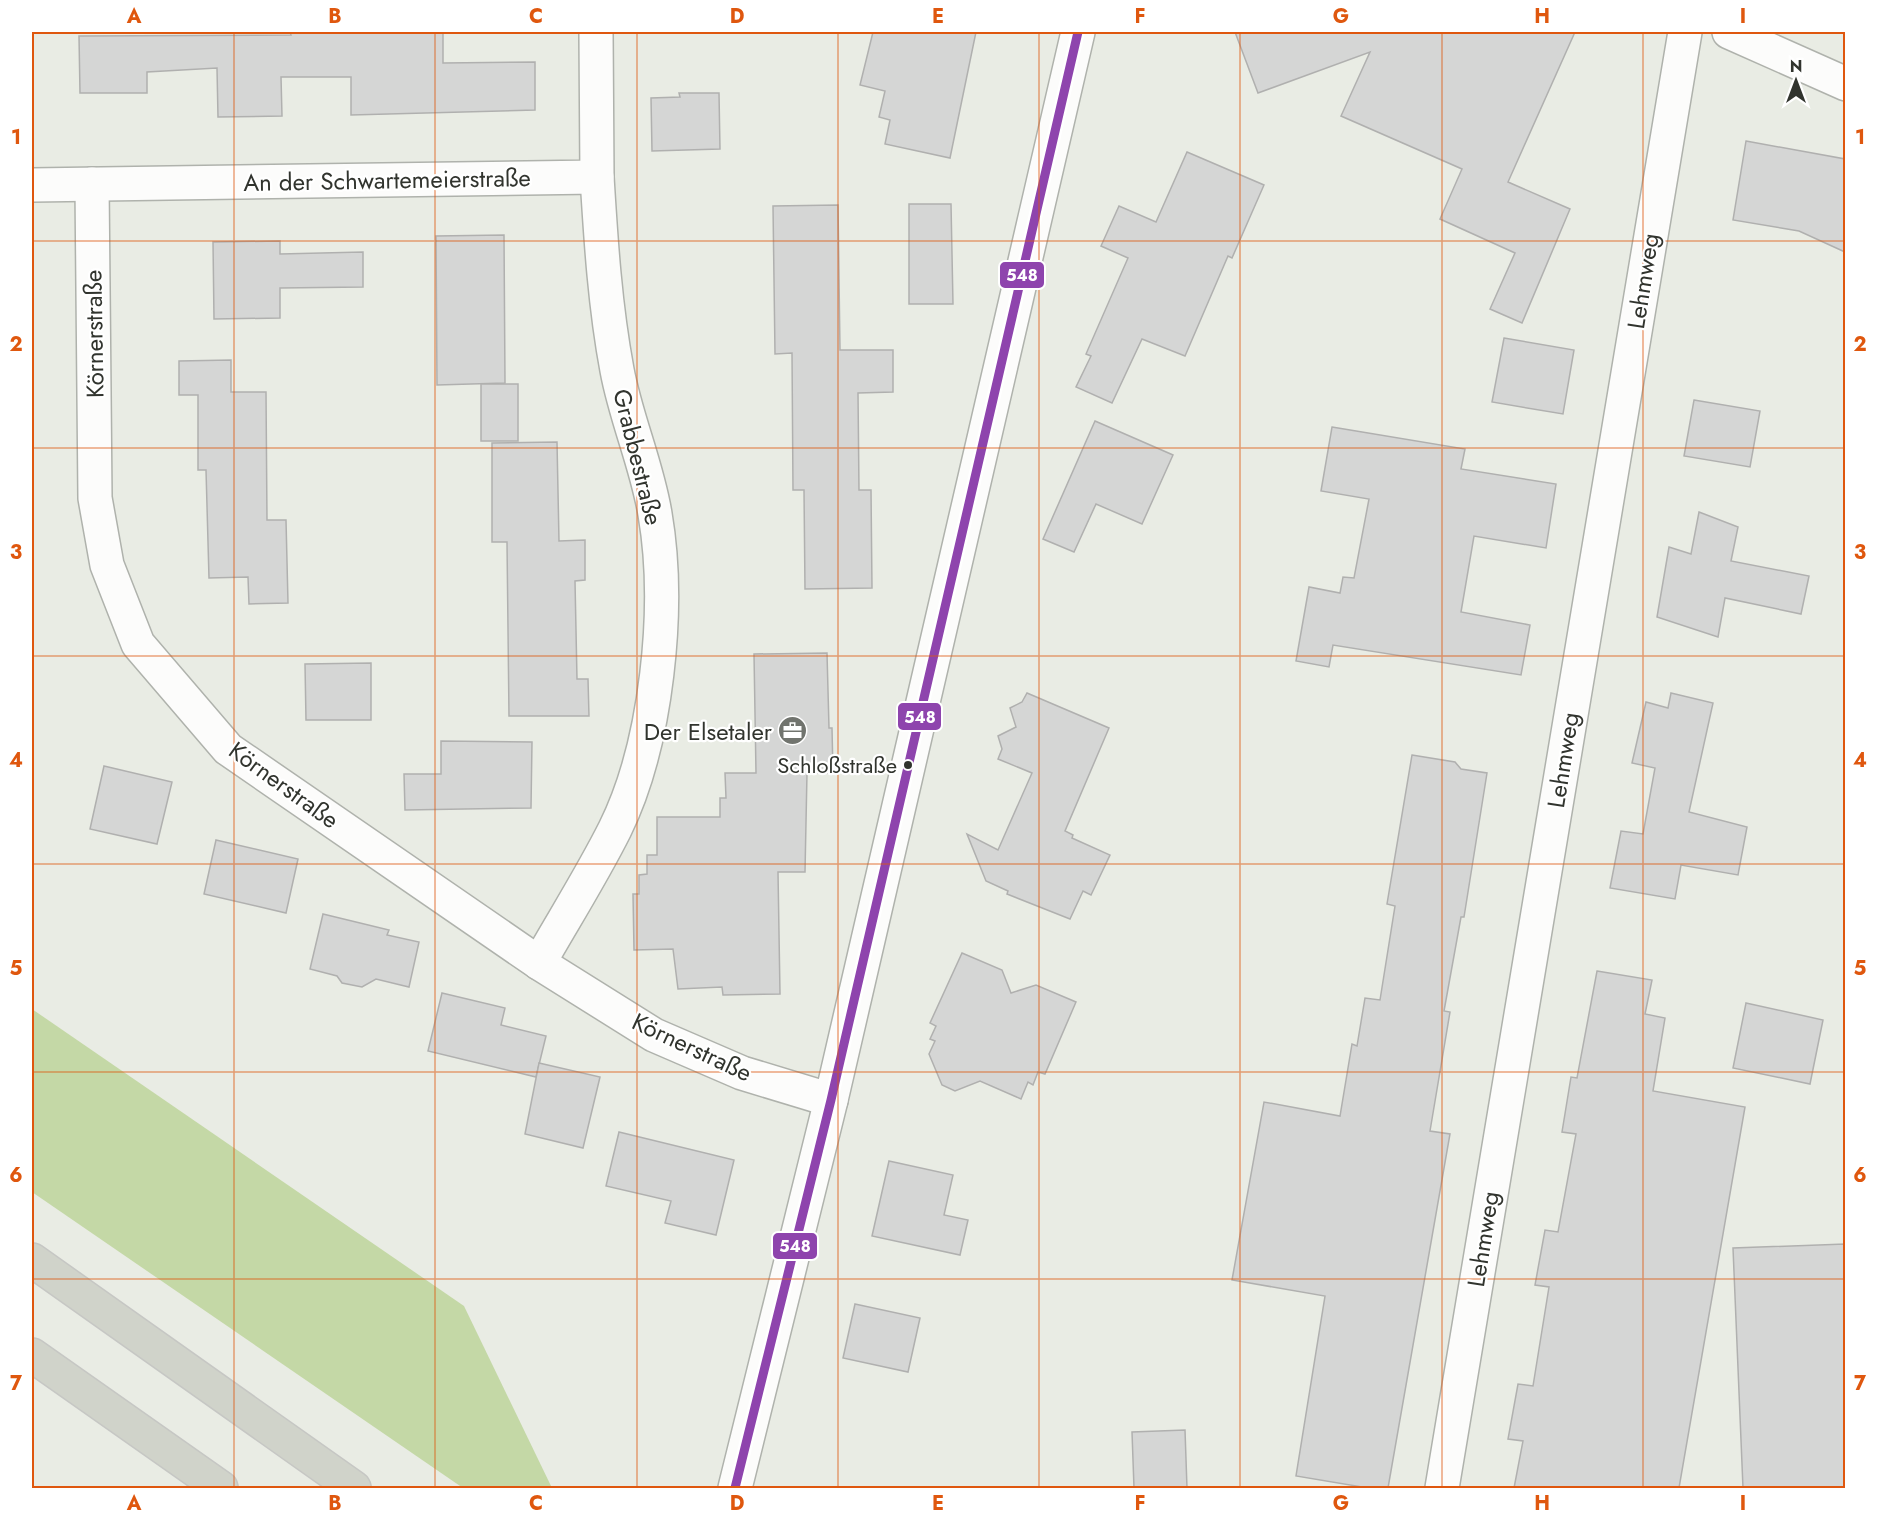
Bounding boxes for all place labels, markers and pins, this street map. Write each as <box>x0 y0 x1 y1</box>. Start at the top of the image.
place label: Der Elsetaler <box>644 714 773 749</box>
office icon: Der Elsetaler <box>777 715 809 747</box>
place label: Schloßstraße <box>777 749 897 781</box>
marker: Schloßstraße <box>902 759 914 771</box>

